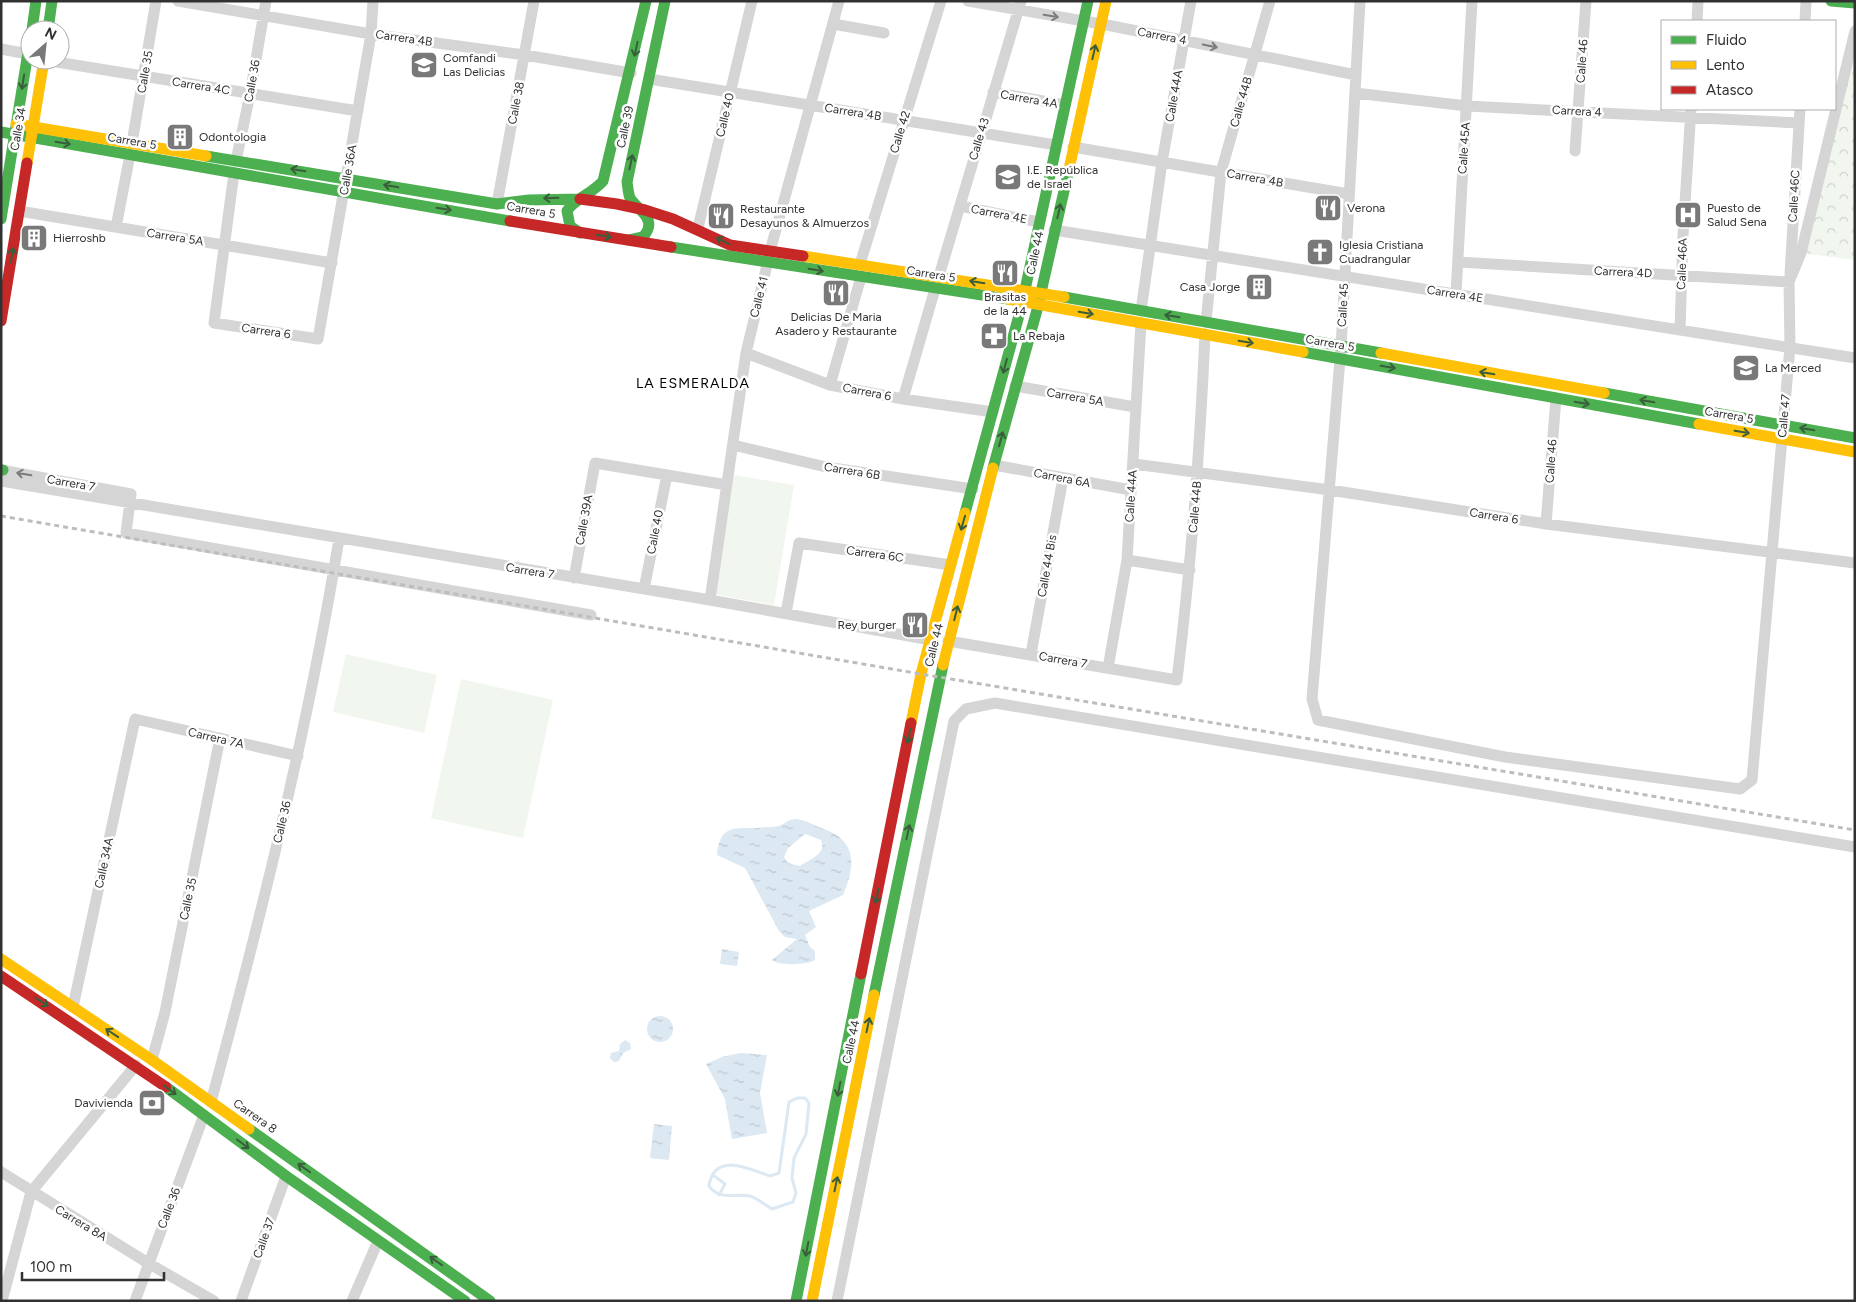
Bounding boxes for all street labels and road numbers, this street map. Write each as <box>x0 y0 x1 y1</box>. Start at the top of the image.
street label: Carrera 4 <box>1136 24 1188 48</box>
street label: Carrera 4B <box>375 27 433 49</box>
street label: Calle 46 <box>1573 38 1591 83</box>
street label: Calle 35 <box>134 50 156 94</box>
street label: Calle 36 <box>241 58 263 103</box>
street label: Calle 44A <box>1163 69 1185 123</box>
street label: Carrera 4C <box>171 74 231 98</box>
street label: Calle 44B <box>1227 75 1255 129</box>
street label: Calle 38 <box>505 80 527 126</box>
street label: Carrera 4A <box>999 87 1059 111</box>
street label: Calle 40 <box>713 91 737 138</box>
street label: Carrera 4B <box>824 101 882 123</box>
street label: Carrera 4 <box>1552 103 1603 119</box>
street label: Calle 39 <box>614 104 636 149</box>
street label: Calle 34 <box>7 106 29 152</box>
street label: Calle 42 <box>887 109 913 155</box>
street label: Calle 43 <box>966 116 992 162</box>
street label: Calle 45A <box>1455 122 1473 174</box>
street label: Carrera 5 <box>106 130 158 152</box>
street label: Calle 36A <box>337 144 359 196</box>
street label: Carrera 4B <box>1226 166 1284 190</box>
street label: Calle 46C <box>1786 169 1802 223</box>
street label: Carrera 5 <box>505 199 557 221</box>
street label: Carrera 4E <box>970 202 1028 226</box>
street label: Carrera 5A <box>145 226 205 248</box>
street label: Calle 44 <box>1024 229 1047 276</box>
street label: Calle 46A <box>1674 238 1690 290</box>
street label: Carrera 5 <box>905 263 957 285</box>
street label: Carrera 4D <box>1594 263 1652 281</box>
street label: Calle 41 <box>747 275 771 319</box>
street label: Calle 45 <box>1335 283 1351 327</box>
street label: Carrera 4E <box>1426 283 1484 305</box>
street label: Carrera 6 <box>241 321 292 341</box>
street label: Carrera 5 <box>1304 332 1356 354</box>
street label: Carrera 6 <box>841 380 893 404</box>
street label: Carrera 5A <box>1045 385 1105 409</box>
street label: Calle 47 <box>1775 393 1793 438</box>
street label: Carrera 5 <box>1703 404 1755 426</box>
street label: Calle 46 <box>1542 438 1560 483</box>
street label: Carrera 6B <box>823 460 881 482</box>
street label: Carrera 6A <box>1032 466 1092 490</box>
street label: Calle 44A <box>1122 469 1140 523</box>
street label: Carrera 7 <box>46 472 97 494</box>
street label: Calle 44B <box>1186 481 1204 533</box>
street label: Calle 39A <box>573 494 595 546</box>
street label: Carrera 6 <box>1469 505 1520 527</box>
street label: Calle 40 <box>644 508 666 555</box>
street label: Calle 44 Bis <box>1035 533 1059 598</box>
street label: Carrera 6C <box>845 543 905 565</box>
street label: Carrera 7 <box>505 560 556 582</box>
street label: Calle 44 <box>922 621 946 668</box>
street label: Carrera 7 <box>1038 649 1089 671</box>
street label: Carrera 7A <box>187 725 245 751</box>
street label: Calle 36 <box>270 799 294 844</box>
street label: Calle 34A <box>92 836 116 890</box>
street label: Calle 35 <box>177 876 199 921</box>
street label: Calle 44 <box>840 1018 863 1065</box>
street label: Carrera 8 <box>231 1096 279 1136</box>
street label: Calle 36 <box>155 1185 183 1231</box>
street label: Carrera 8A <box>53 1202 109 1244</box>
street label: Calle 37 <box>250 1215 278 1260</box>

